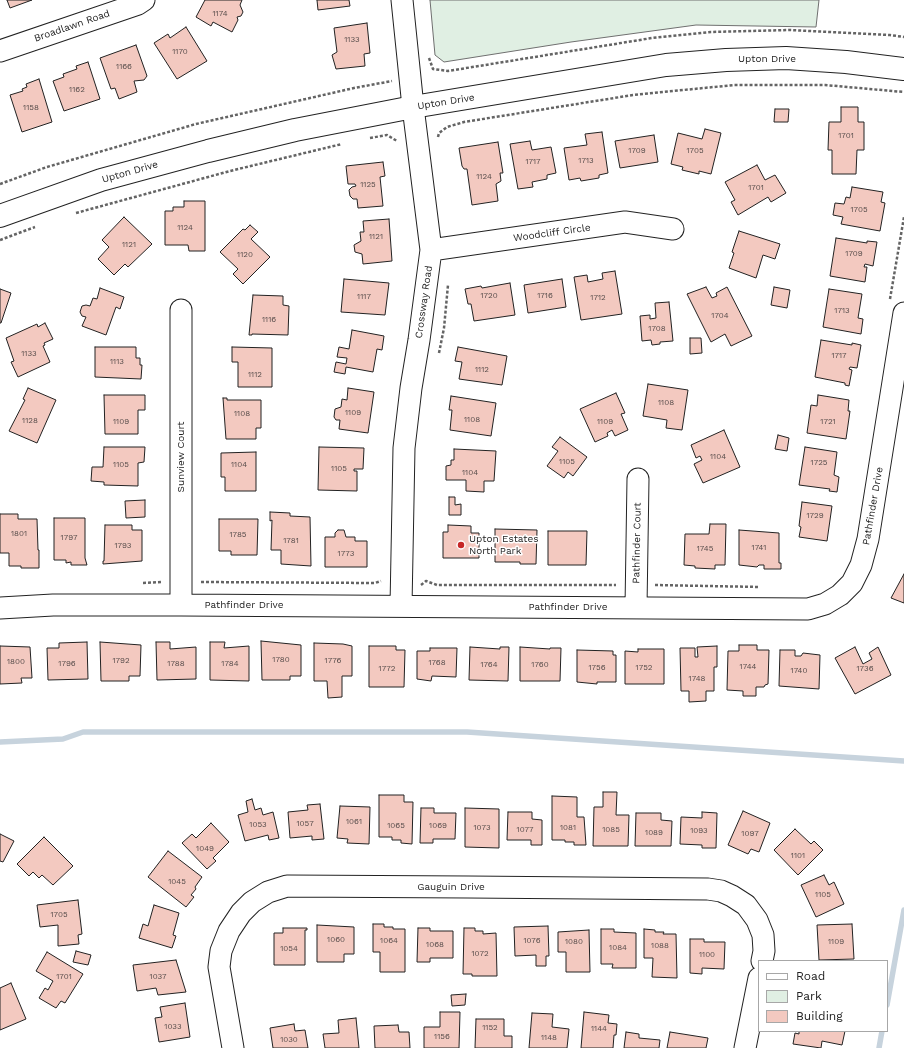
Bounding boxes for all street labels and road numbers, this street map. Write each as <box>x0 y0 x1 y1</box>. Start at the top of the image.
street label: Broadlawn Road <box>33 7 111 45</box>
street label: Upton Drive <box>738 53 796 65</box>
street label: Upton Drive <box>416 92 476 112</box>
street label: Upton Drive <box>101 158 159 186</box>
street label: Woodcliff Circle <box>513 222 591 244</box>
street label: Crossway Road <box>413 265 435 339</box>
street label: Sunview Court <box>175 422 187 492</box>
street label: Pathfinder Drive <box>860 466 886 546</box>
street label: Pathfinder Court <box>630 502 644 584</box>
street label: Pathfinder Drive <box>204 599 284 611</box>
street label: Pathfinder Drive <box>528 601 608 613</box>
street label: Gauguin Drive <box>417 881 485 893</box>

